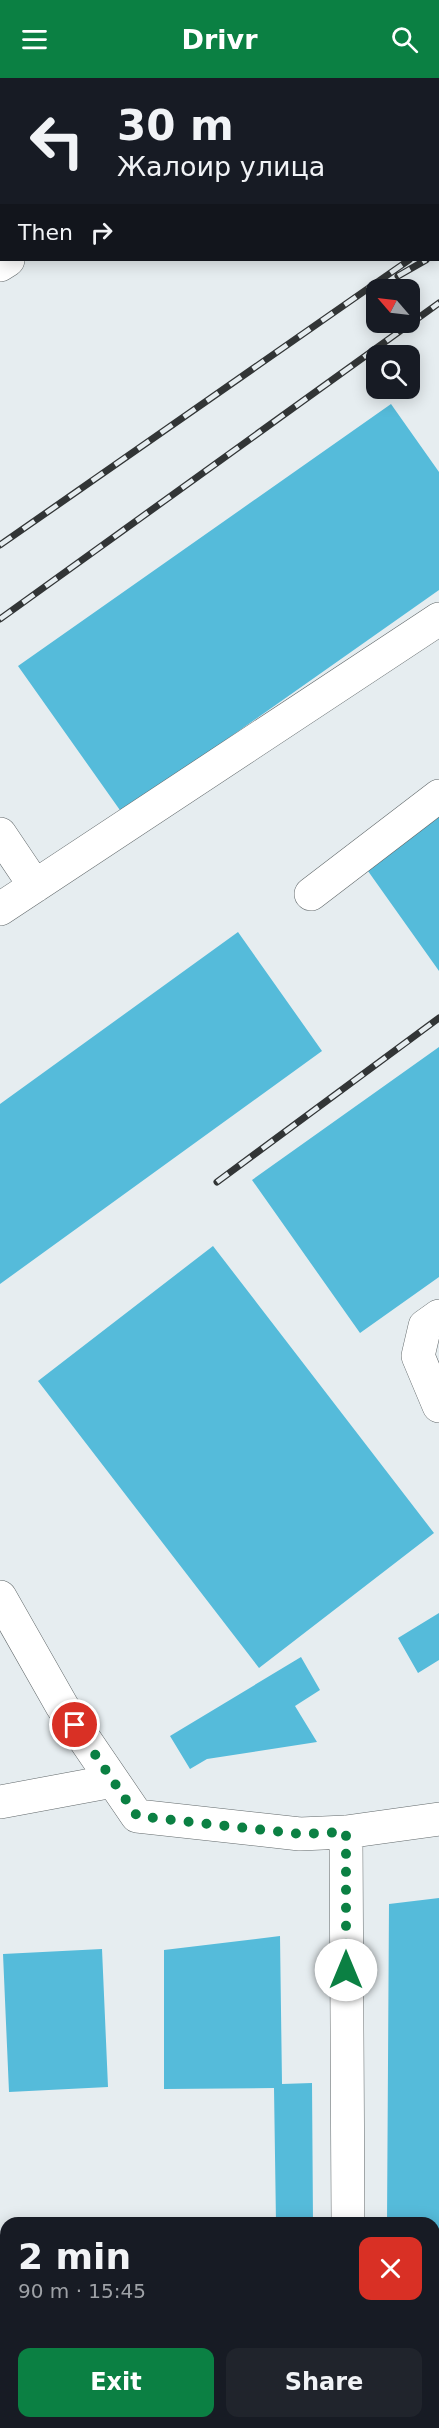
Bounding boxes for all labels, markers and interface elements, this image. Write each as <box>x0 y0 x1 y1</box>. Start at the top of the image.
icon: menu <box>18 23 51 56</box>
icon: search <box>388 23 421 56</box>
text: Drivr <box>182 24 257 55</box>
text: 30 m <box>117 101 234 150</box>
icon: left <box>18 102 96 180</box>
text: Жалоир улица <box>117 151 325 182</box>
icon: right <box>85 216 118 249</box>
text: Then <box>18 220 73 245</box>
north arrow <box>366 279 420 333</box>
map controls <box>366 279 420 399</box>
button: search <box>366 345 420 399</box>
pin <box>49 1699 100 1750</box>
icon: arrive <box>58 1708 91 1741</box>
position arrow <box>314 1938 378 2002</box>
text: 2 min <box>18 2236 131 2277</box>
button: close <box>359 2237 422 2300</box>
text: 90 m · 15:45 <box>18 2279 146 2303</box>
button: Exit <box>18 2348 214 2417</box>
button: Share <box>226 2348 422 2417</box>

